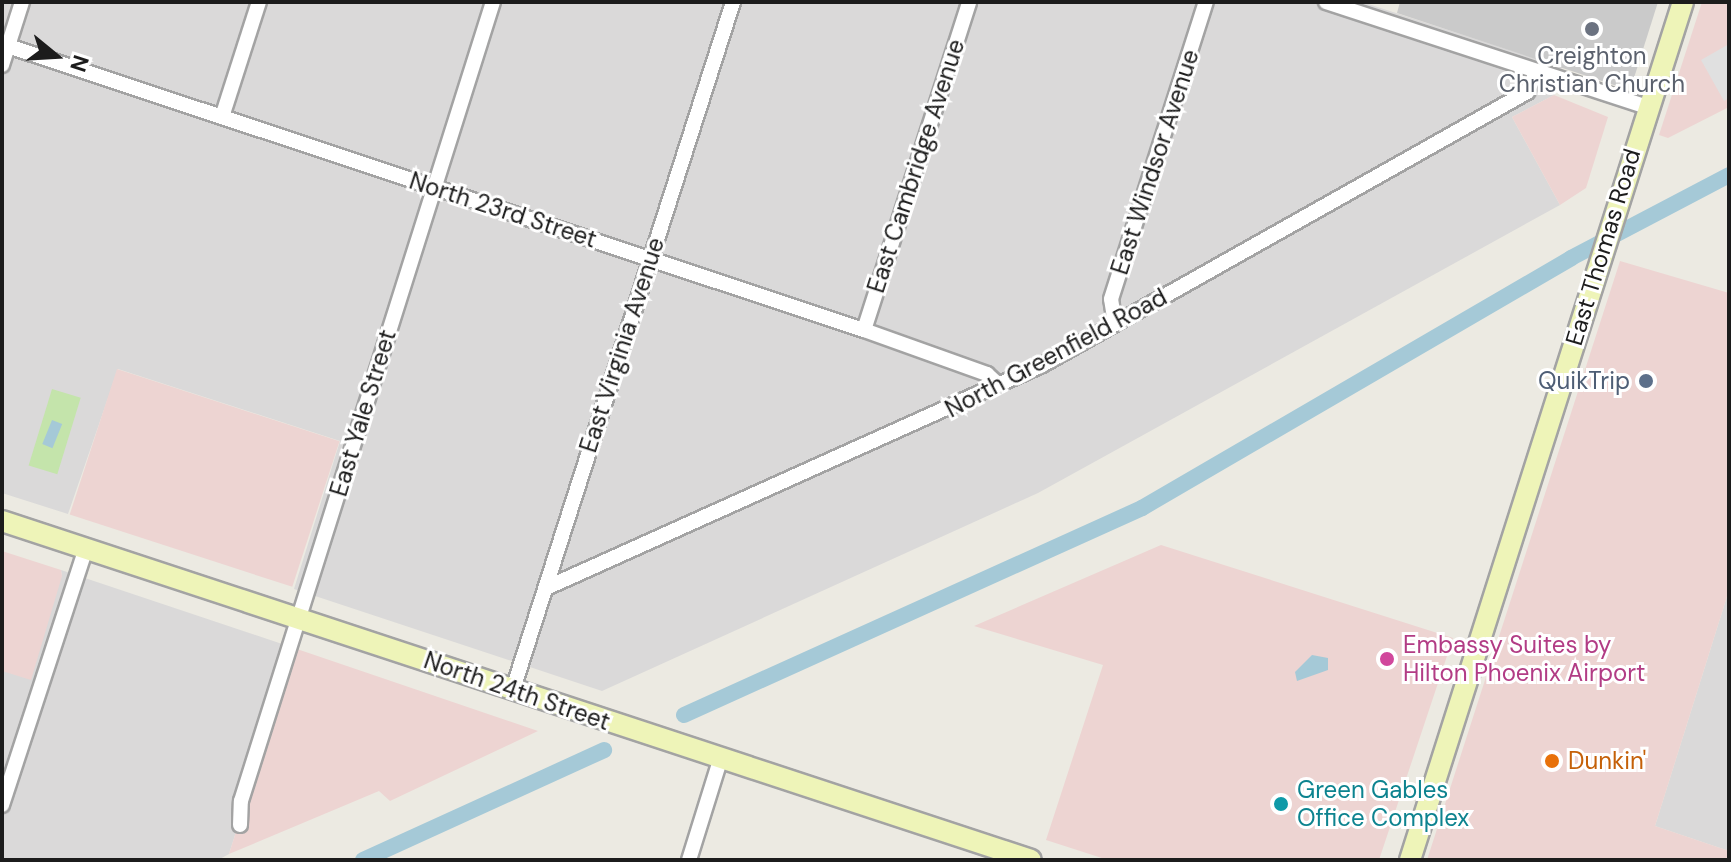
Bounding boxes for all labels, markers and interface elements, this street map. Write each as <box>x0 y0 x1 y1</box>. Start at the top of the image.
north arrow <box>16 16 96 96</box>
marker: Creighton Christian Church <box>1583 20 1601 38</box>
street label: East Cambridge Avenue <box>861 36 971 296</box>
place label: Creighton Christian Church <box>1499 42 1685 98</box>
street label: East Windsor Avenue <box>1105 46 1205 278</box>
text: N <box>63 51 96 76</box>
street label: East Thomas Road <box>1559 145 1647 349</box>
street label: North 23rd Street <box>406 166 600 254</box>
street label: East Virginia Avenue <box>574 234 670 456</box>
street label: North Greenfield Road <box>940 282 1172 424</box>
street label: East Yale Street <box>324 326 402 500</box>
place label: QuikTrip <box>1538 367 1630 395</box>
marker: QuikTrip <box>1637 372 1655 390</box>
place label: Embassy Suites by Hilton Phoenix Airport <box>1403 631 1645 687</box>
street label: North 24th Street <box>420 646 614 736</box>
marker: Embassy Suites by Hilton Phoenix Airport <box>1378 650 1396 668</box>
place label: Dunkin' <box>1568 747 1646 775</box>
marker: Dunkin' <box>1543 752 1561 770</box>
place label: Green Gables Office Complex <box>1297 776 1469 832</box>
marker: Green Gables Office Complex <box>1272 795 1290 813</box>

